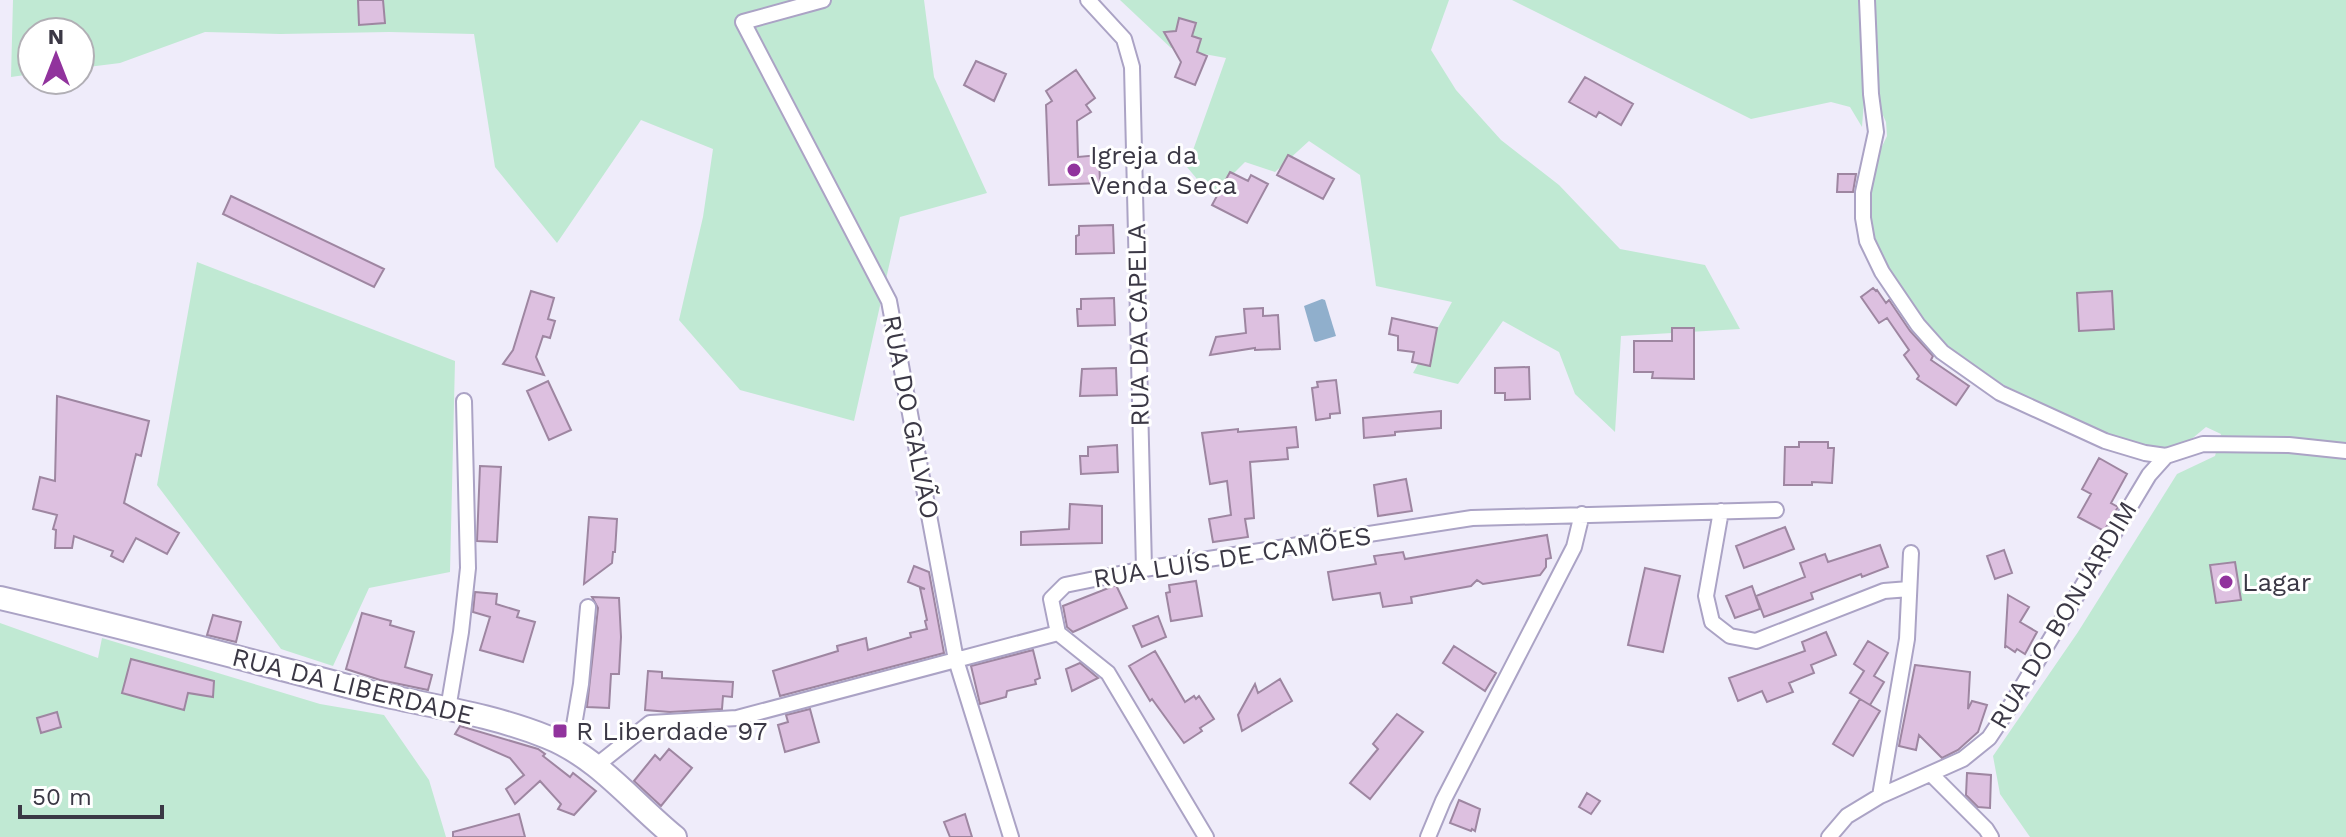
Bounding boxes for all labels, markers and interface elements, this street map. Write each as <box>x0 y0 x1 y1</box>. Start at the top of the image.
north arrow <box>16 16 96 96</box>
text: N <box>48 24 64 49</box>
place label: Igreja da Venda Seca <box>1090 140 1237 200</box>
marker: Igreja da Venda Seca <box>1065 161 1083 179</box>
street label: RUA DA CAPELA <box>1121 223 1155 427</box>
street label: RUA DO GALVÃO <box>876 312 946 522</box>
street label: RUA DO BONJARDIM <box>1983 496 2143 734</box>
street label: RUA LUÍS DE CAMÕES <box>1091 520 1373 594</box>
place label: Lagar <box>2242 567 2311 597</box>
marker: Lagar <box>2217 573 2235 591</box>
street label: RUA DA LIBERDADE <box>229 641 477 731</box>
place label: R Liberdade 97 <box>576 716 767 746</box>
marker: R Liberdade 97 <box>551 722 569 740</box>
scale bar <box>20 769 162 819</box>
text: 50 m <box>32 783 92 811</box>

